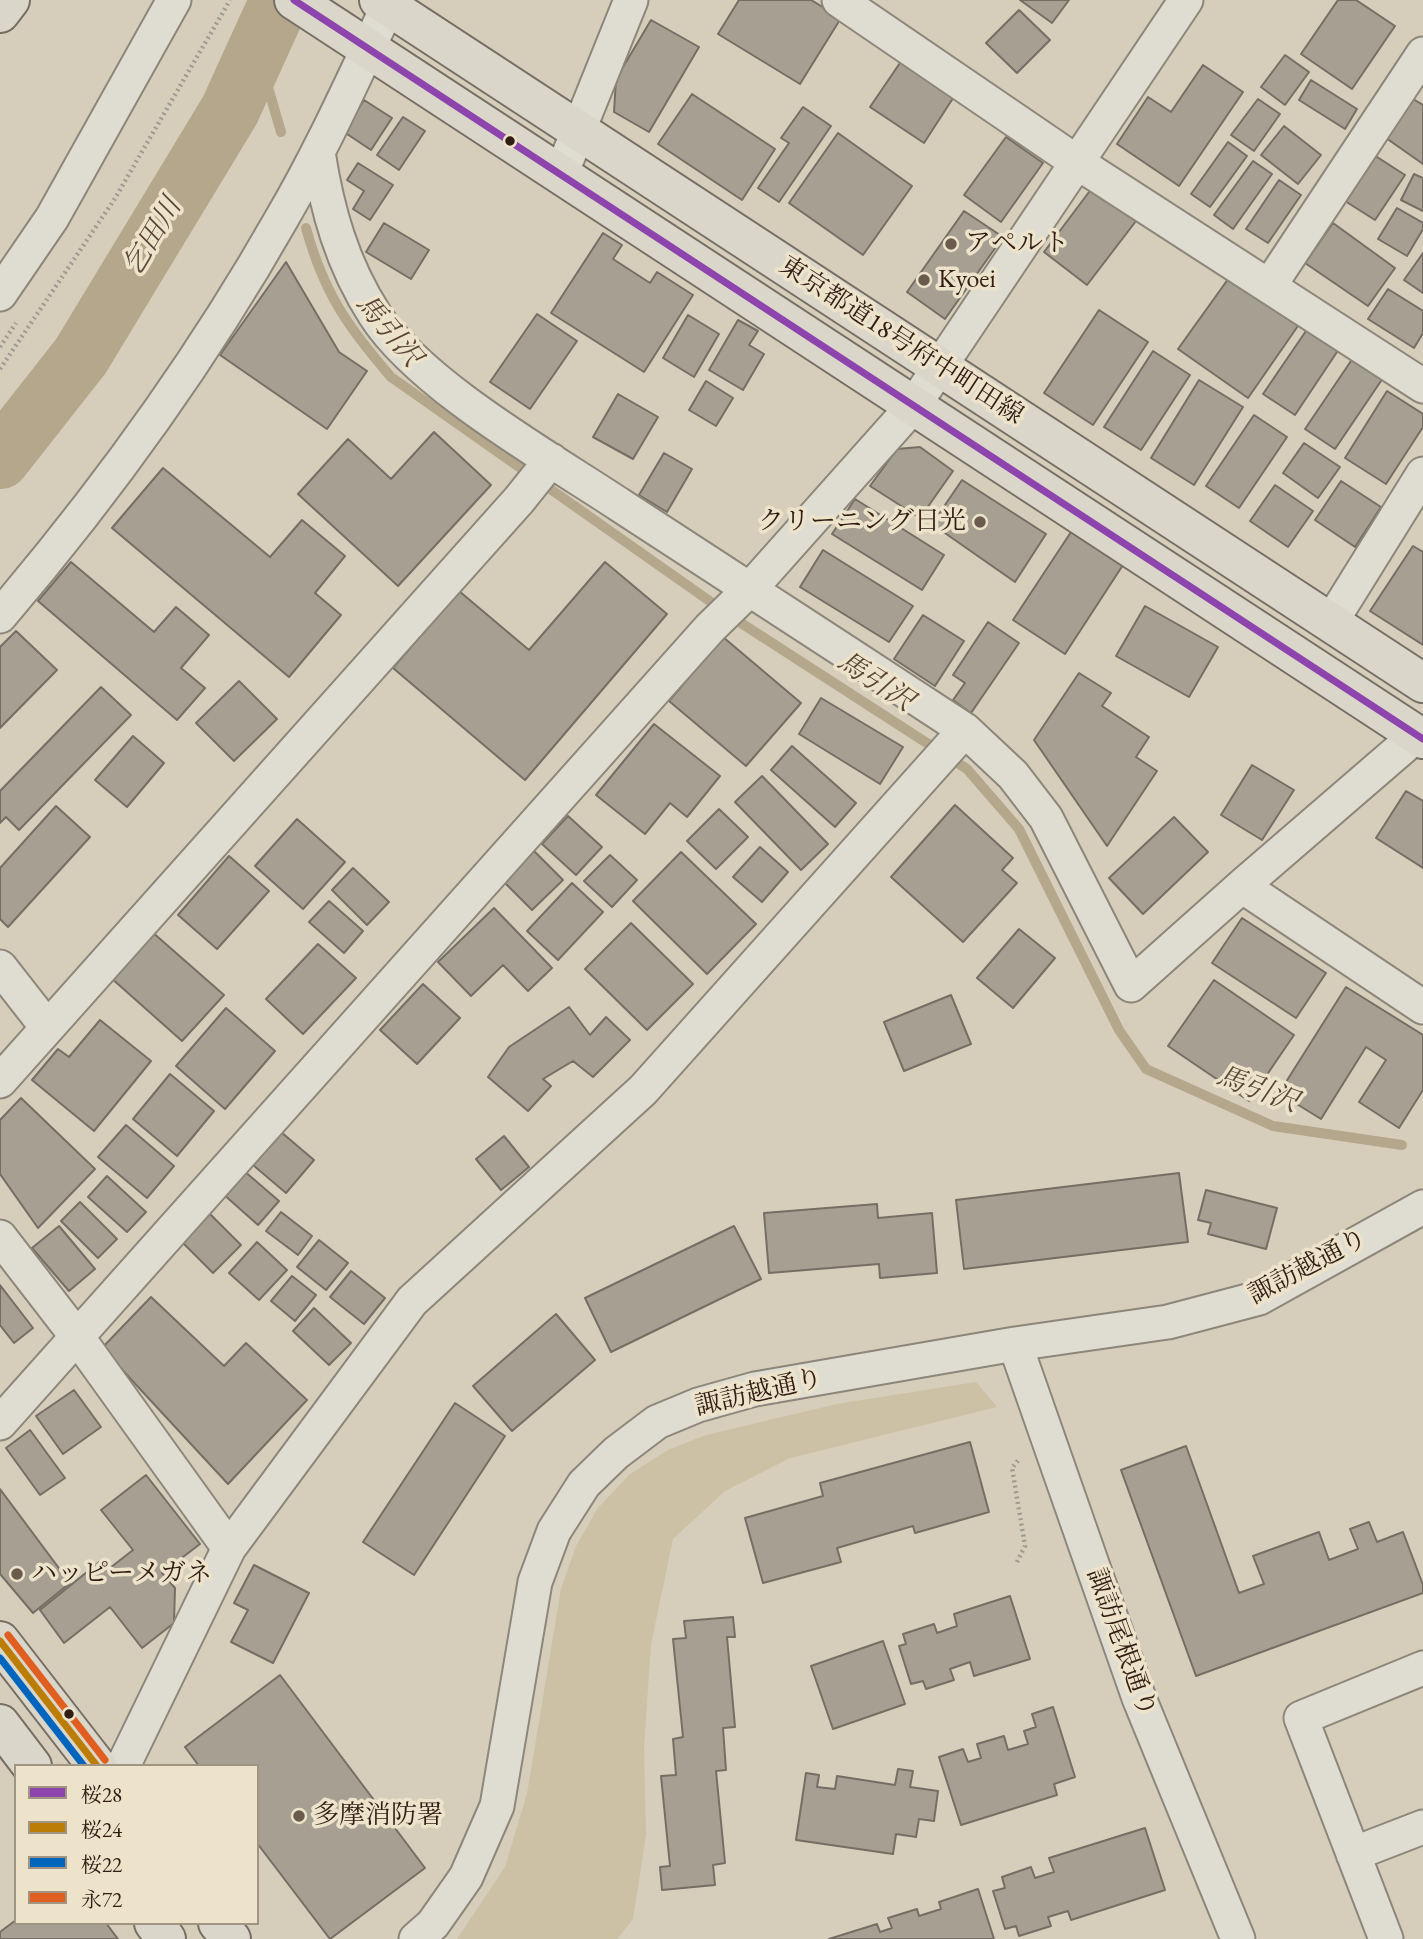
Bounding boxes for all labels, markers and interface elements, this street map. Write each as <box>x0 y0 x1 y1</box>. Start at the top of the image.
unlabelled marker <box>503 134 517 148</box>
water label: 乞田川 <box>117 192 189 282</box>
place label: アペルト <box>965 228 1069 260</box>
marker: アペルト <box>943 236 959 252</box>
street label: 東京都道18号府中町田線 <box>773 250 1029 432</box>
place label: Kyoei <box>938 264 996 296</box>
marker: Kyoei <box>916 272 932 288</box>
water label: 馬引沢 <box>348 288 428 374</box>
place label: クリーニング日光 <box>758 506 966 538</box>
marker: クリーニング日光 <box>972 514 988 530</box>
water label: 馬引沢 <box>831 645 919 719</box>
water label: 馬引沢 <box>1212 1060 1302 1120</box>
street label: 諏訪越通り <box>1243 1223 1373 1311</box>
street label: 諏訪越通り <box>692 1363 826 1423</box>
place label: ハッピーメガネ <box>31 1558 212 1590</box>
street label: 諏訪尾根通り <box>1080 1564 1162 1722</box>
marker: ハッピーメガネ <box>9 1566 25 1582</box>
unlabelled marker <box>62 1707 76 1721</box>
legend <box>14 1764 259 1925</box>
text: 桜28 <box>81 1781 122 1808</box>
place label: 多摩消防署 <box>313 1800 443 1832</box>
marker: 多摩消防署 <box>291 1808 307 1824</box>
text: 桜24 <box>81 1816 122 1843</box>
text: 桜22 <box>81 1851 122 1878</box>
text: 永72 <box>81 1886 122 1913</box>

